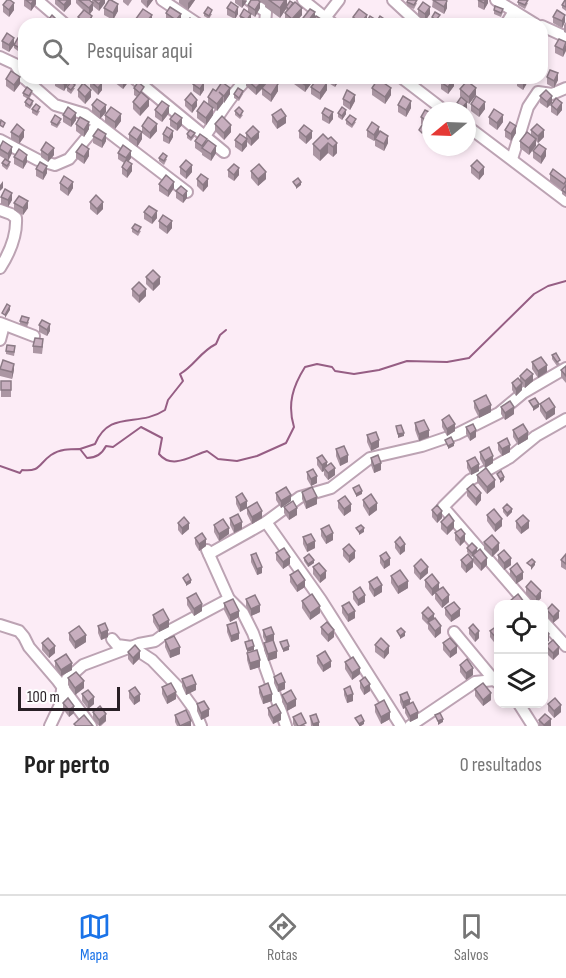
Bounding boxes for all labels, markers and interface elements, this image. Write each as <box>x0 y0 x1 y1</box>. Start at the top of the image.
search box <box>18 18 548 84</box>
icon: search <box>39 35 72 68</box>
text: Pesquisar aqui <box>87 38 192 65</box>
north arrow <box>422 102 476 156</box>
map controls <box>494 600 548 708</box>
button: locate <box>494 600 548 654</box>
button: layers <box>494 654 548 708</box>
scale bar <box>18 684 120 712</box>
text: 100 m <box>27 688 60 707</box>
text: Por perto <box>24 750 110 781</box>
text: 0 resultados <box>460 753 542 777</box>
tab: Mapa <box>78 910 111 965</box>
tab: Rotas <box>266 910 299 965</box>
tab: Salvos <box>454 910 488 965</box>

